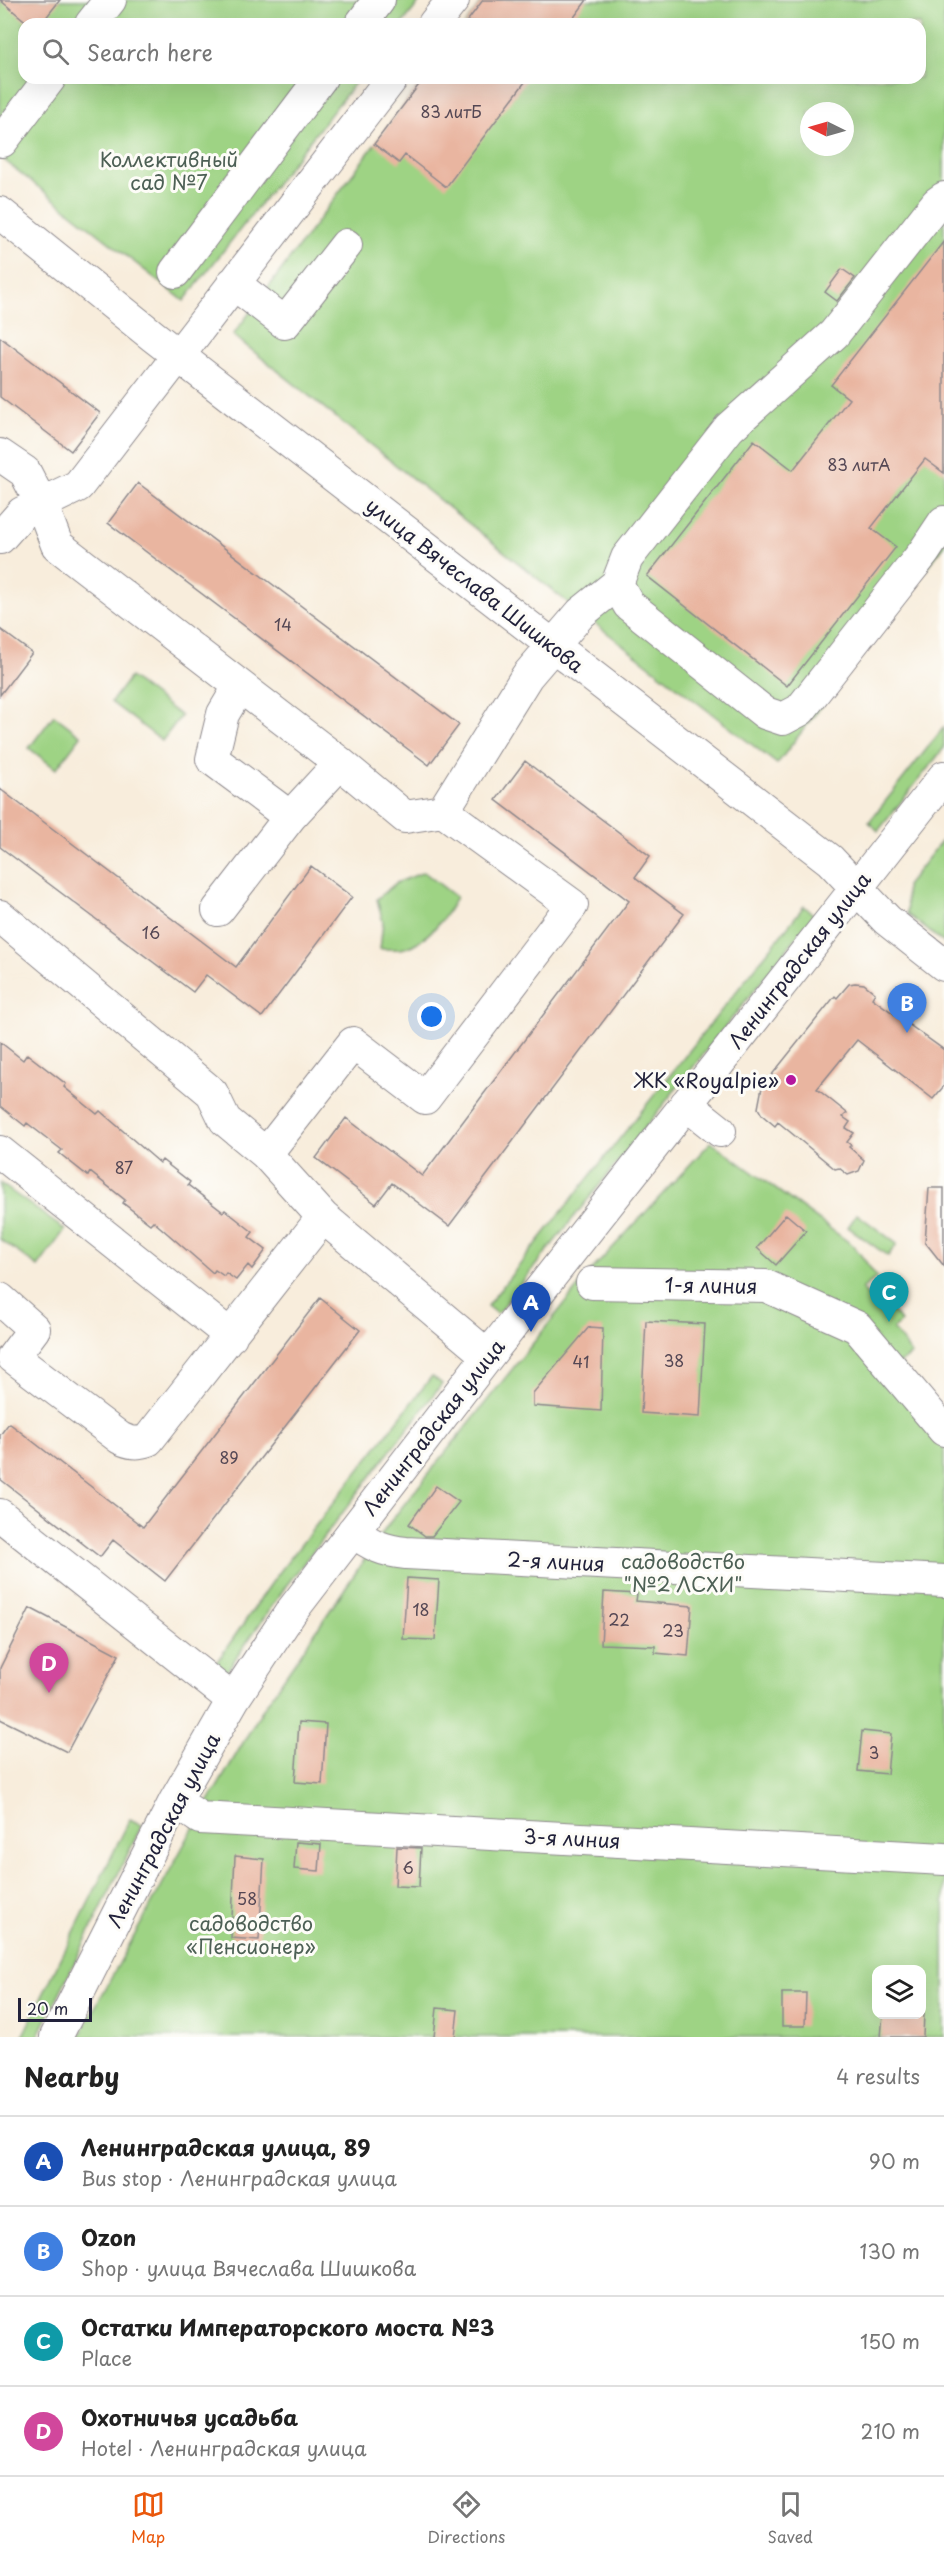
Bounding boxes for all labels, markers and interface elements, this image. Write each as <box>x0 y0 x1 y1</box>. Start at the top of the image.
search box <box>18 18 926 84</box>
icon: search <box>39 35 72 68</box>
text: Search here <box>87 35 213 68</box>
house number: 83 литБ <box>420 99 482 123</box>
north arrow <box>800 102 854 156</box>
park label: Коллективный сад №7 <box>100 144 238 197</box>
house number: 83 литА <box>828 452 890 476</box>
street label: улица Вячеслава Шишкова <box>360 490 591 680</box>
house number: 14 <box>274 612 292 636</box>
street label: Ленинградская улица <box>721 865 878 1054</box>
house number: 16 <box>142 920 160 944</box>
pin: B <box>888 984 926 1033</box>
your location <box>417 1002 446 1031</box>
place label: ЖК «Royalpie» <box>633 1065 779 1095</box>
marker: ЖК «Royalpie» <box>784 1073 798 1087</box>
house number: 87 <box>115 1155 133 1179</box>
street label: 1-я линия <box>664 1269 758 1301</box>
pin: C <box>870 1272 908 1322</box>
pin: A <box>512 1282 550 1332</box>
street label: Ленинградская улица <box>355 1332 512 1521</box>
house number: 38 <box>664 1348 684 1372</box>
house number: 41 <box>573 1349 589 1373</box>
house number: 89 <box>219 1445 239 1469</box>
street label: 2-я линия <box>506 1543 606 1579</box>
park label: садоводство "№2 ЛСХИ" <box>621 1546 745 1599</box>
house number: 18 <box>412 1597 430 1621</box>
house number: 22 <box>608 1607 630 1631</box>
house number: 23 <box>662 1618 684 1642</box>
pin: D <box>29 1644 68 1693</box>
street label: Ленинградская улица <box>99 1727 227 1933</box>
house number: 3 <box>869 1740 879 1764</box>
street label: 3-я линия <box>523 1820 621 1856</box>
house number: 6 <box>402 1855 414 1879</box>
house number: 58 <box>237 1886 257 1910</box>
park label: садоводство «Пенсионер» <box>186 1908 316 1961</box>
map controls <box>872 1965 926 2019</box>
button: layers <box>872 1965 926 2019</box>
scale bar <box>18 1995 92 2022</box>
text: 20 m <box>27 1996 68 2020</box>
text: Nearby <box>24 2057 119 2096</box>
text: 4 results <box>836 2061 920 2091</box>
text: Ленинградская улица, 89 <box>81 2130 371 2163</box>
text: A <box>36 2146 51 2176</box>
text: 90 m <box>869 2146 920 2176</box>
text: Bus stop · Ленинградская улица <box>81 2163 397 2193</box>
text: Ozon <box>81 2220 136 2253</box>
text: B <box>37 2236 50 2266</box>
text: 130 m <box>860 2236 920 2266</box>
text: Shop · улица Вячеслава Шишкова <box>81 2253 416 2283</box>
text: Остатки Императорского моста №3 <box>81 2310 494 2343</box>
text: C <box>36 2326 51 2356</box>
text: 150 m <box>860 2326 920 2356</box>
text: Place <box>81 2343 132 2373</box>
text: Охотничья усадьба <box>81 2400 298 2433</box>
text: D <box>36 2416 51 2446</box>
text: 210 m <box>861 2416 920 2446</box>
text: Hotel · Ленинградская улица <box>81 2433 367 2463</box>
tab: Map <box>131 2488 165 2548</box>
tab: Directions <box>427 2488 505 2548</box>
tab: Saved <box>767 2488 813 2548</box>

